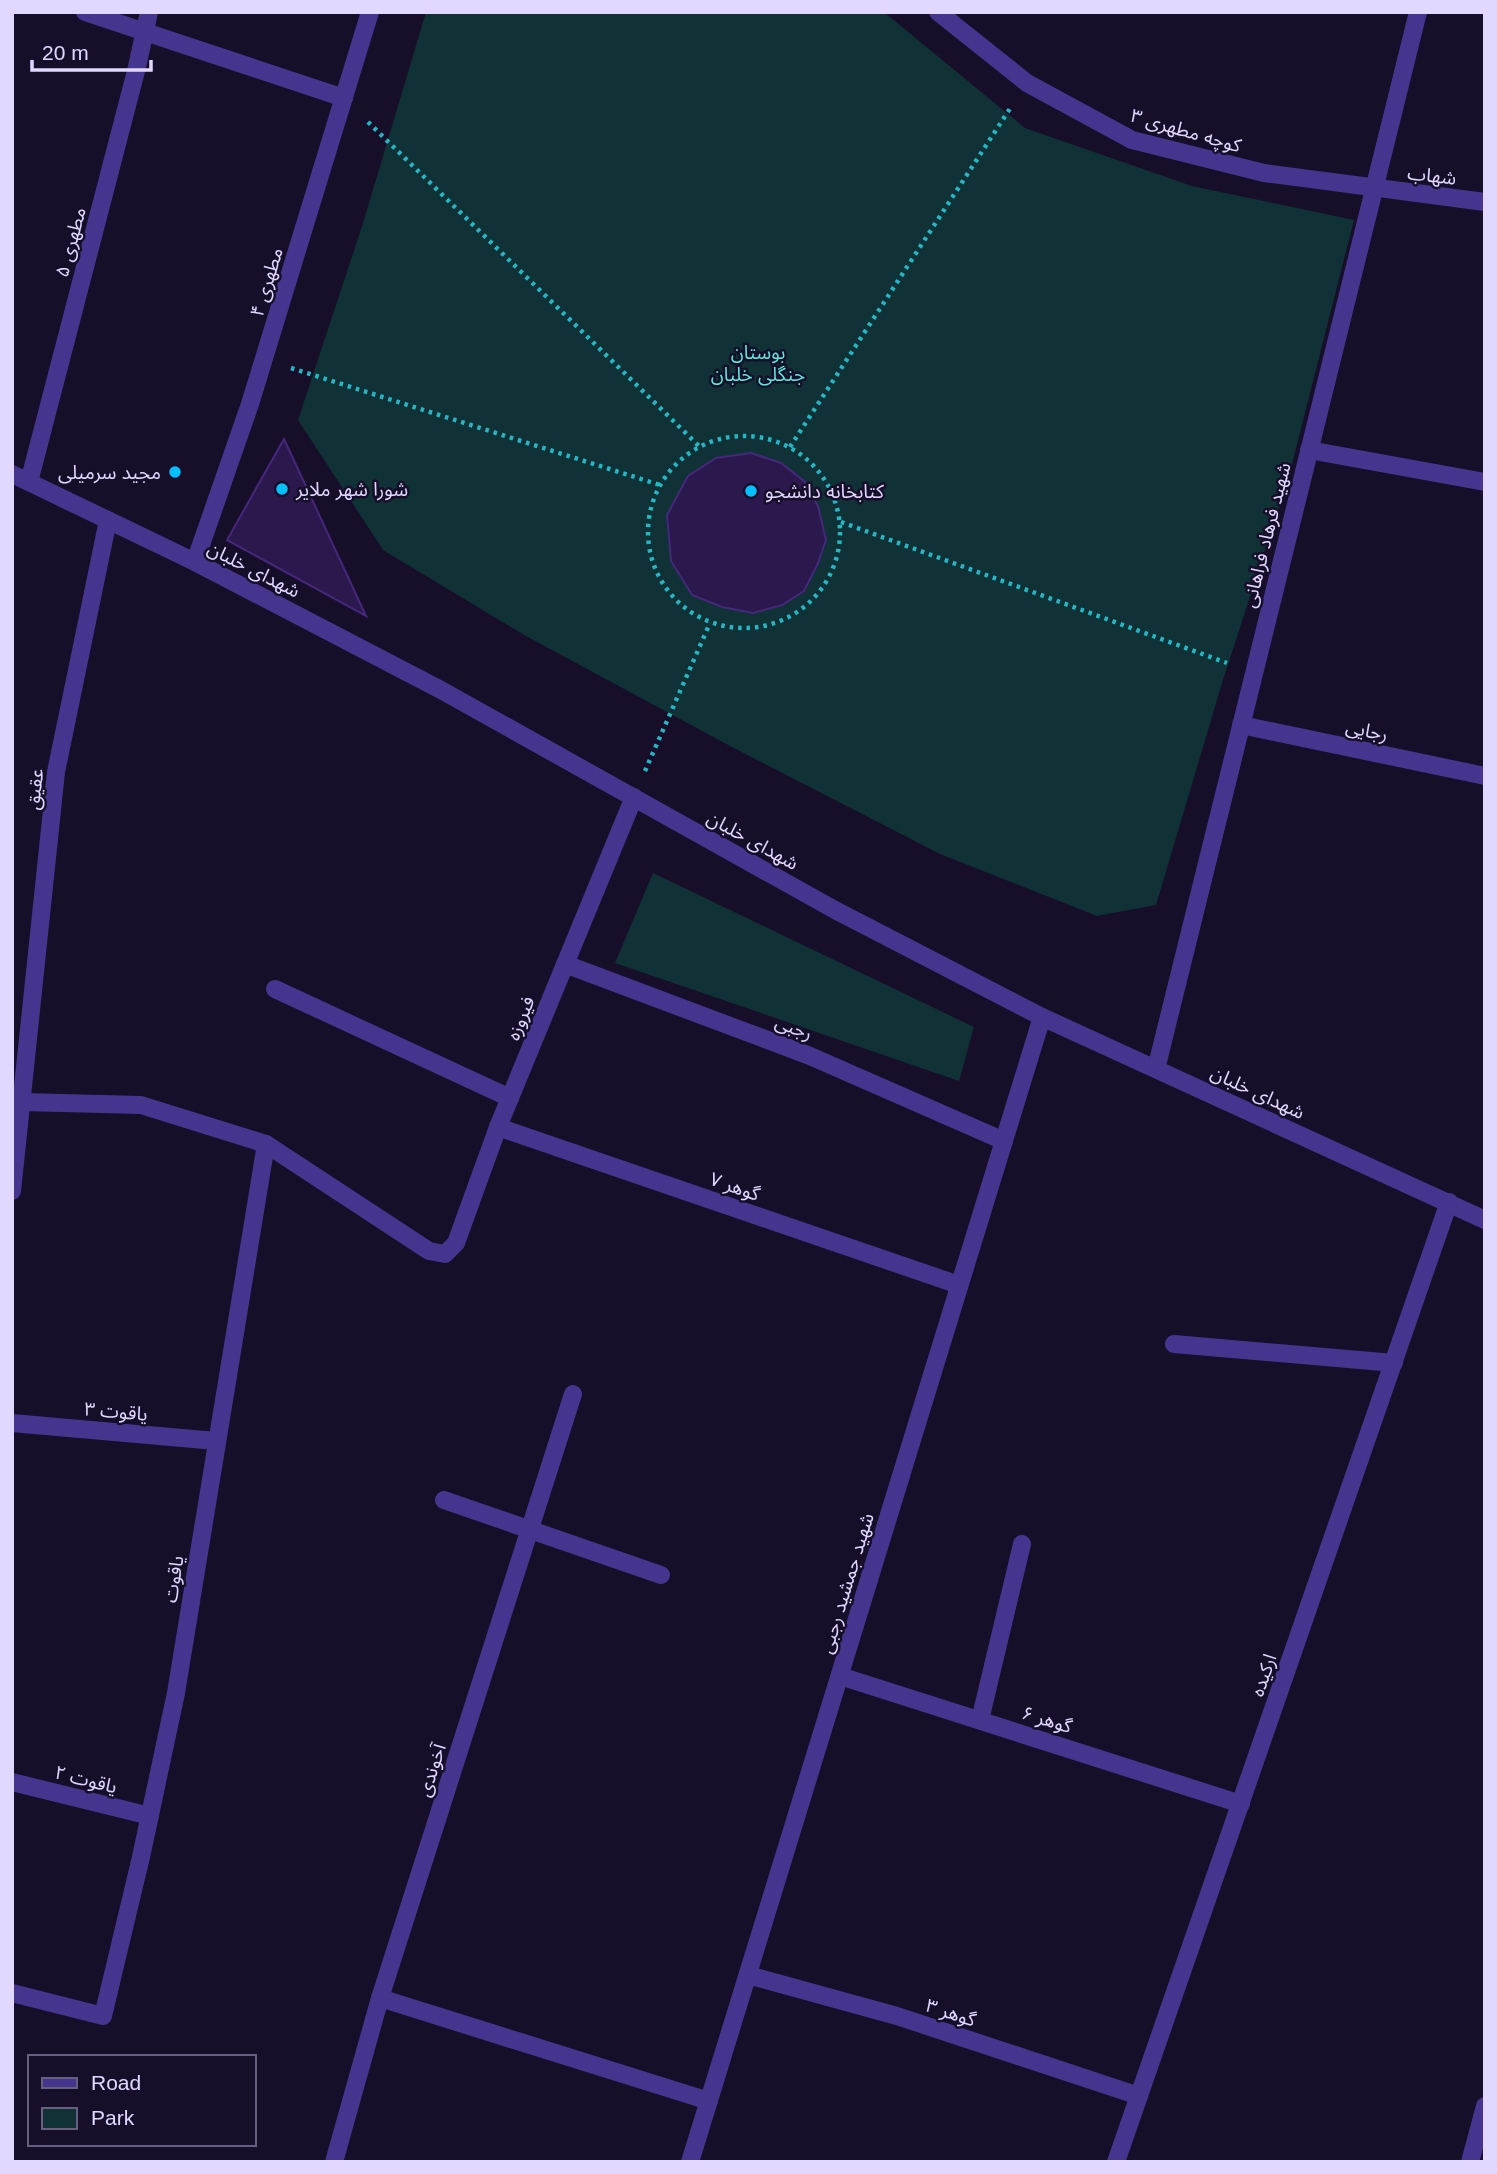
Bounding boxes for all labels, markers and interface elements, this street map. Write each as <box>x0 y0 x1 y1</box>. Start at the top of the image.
scale bar <box>32 28 150 72</box>
text: 20 m <box>42 41 89 64</box>
street label: کوچه مطهری ۳ <box>1128 105 1245 159</box>
street label: شهاب <box>1406 162 1458 189</box>
street label: مطهری ۵ <box>51 205 91 280</box>
street label: مطهری ۴ <box>246 245 288 320</box>
park label: بوستان جنگلی خلبان <box>711 342 805 386</box>
street label: شهید فرهاد فراهانی <box>1238 460 1296 610</box>
place label: مجید سرمیلی <box>58 462 161 484</box>
marker: مجید سرمیلی <box>167 464 183 480</box>
place label: شورا شهر ملایر <box>295 479 408 501</box>
marker: شورا شهر ملایر <box>274 481 290 497</box>
place label: کتابخانه دانشجو <box>765 481 885 503</box>
marker: کتابخانه دانشجو <box>743 483 759 499</box>
street label: شهدای خلبان <box>204 537 303 602</box>
street label: رجایی <box>1344 716 1390 746</box>
street label: عقیق <box>22 767 48 811</box>
street label: شهدای خلبان <box>704 807 802 874</box>
street label: فیروزه <box>502 993 540 1044</box>
street label: رجبی <box>772 1011 815 1045</box>
street label: شهدای خلبان <box>1208 1062 1308 1123</box>
street label: گوهر ۷ <box>707 1168 764 1206</box>
street label: یاقوت ۳ <box>83 1398 149 1426</box>
street label: شهید جمشید رجبی <box>815 1510 879 1656</box>
street label: یاقوت <box>159 1554 189 1604</box>
street label: ارکیده <box>1246 1651 1281 1699</box>
street label: گوهر ۶ <box>1019 1702 1076 1738</box>
street label: آخوندی <box>413 1740 451 1800</box>
street label: یاقوت ۲ <box>52 1762 119 1798</box>
street label: گوهر ۳ <box>923 1995 980 2032</box>
legend <box>28 2055 256 2146</box>
text: Road <box>91 2071 141 2094</box>
text: Park <box>91 2106 135 2129</box>

